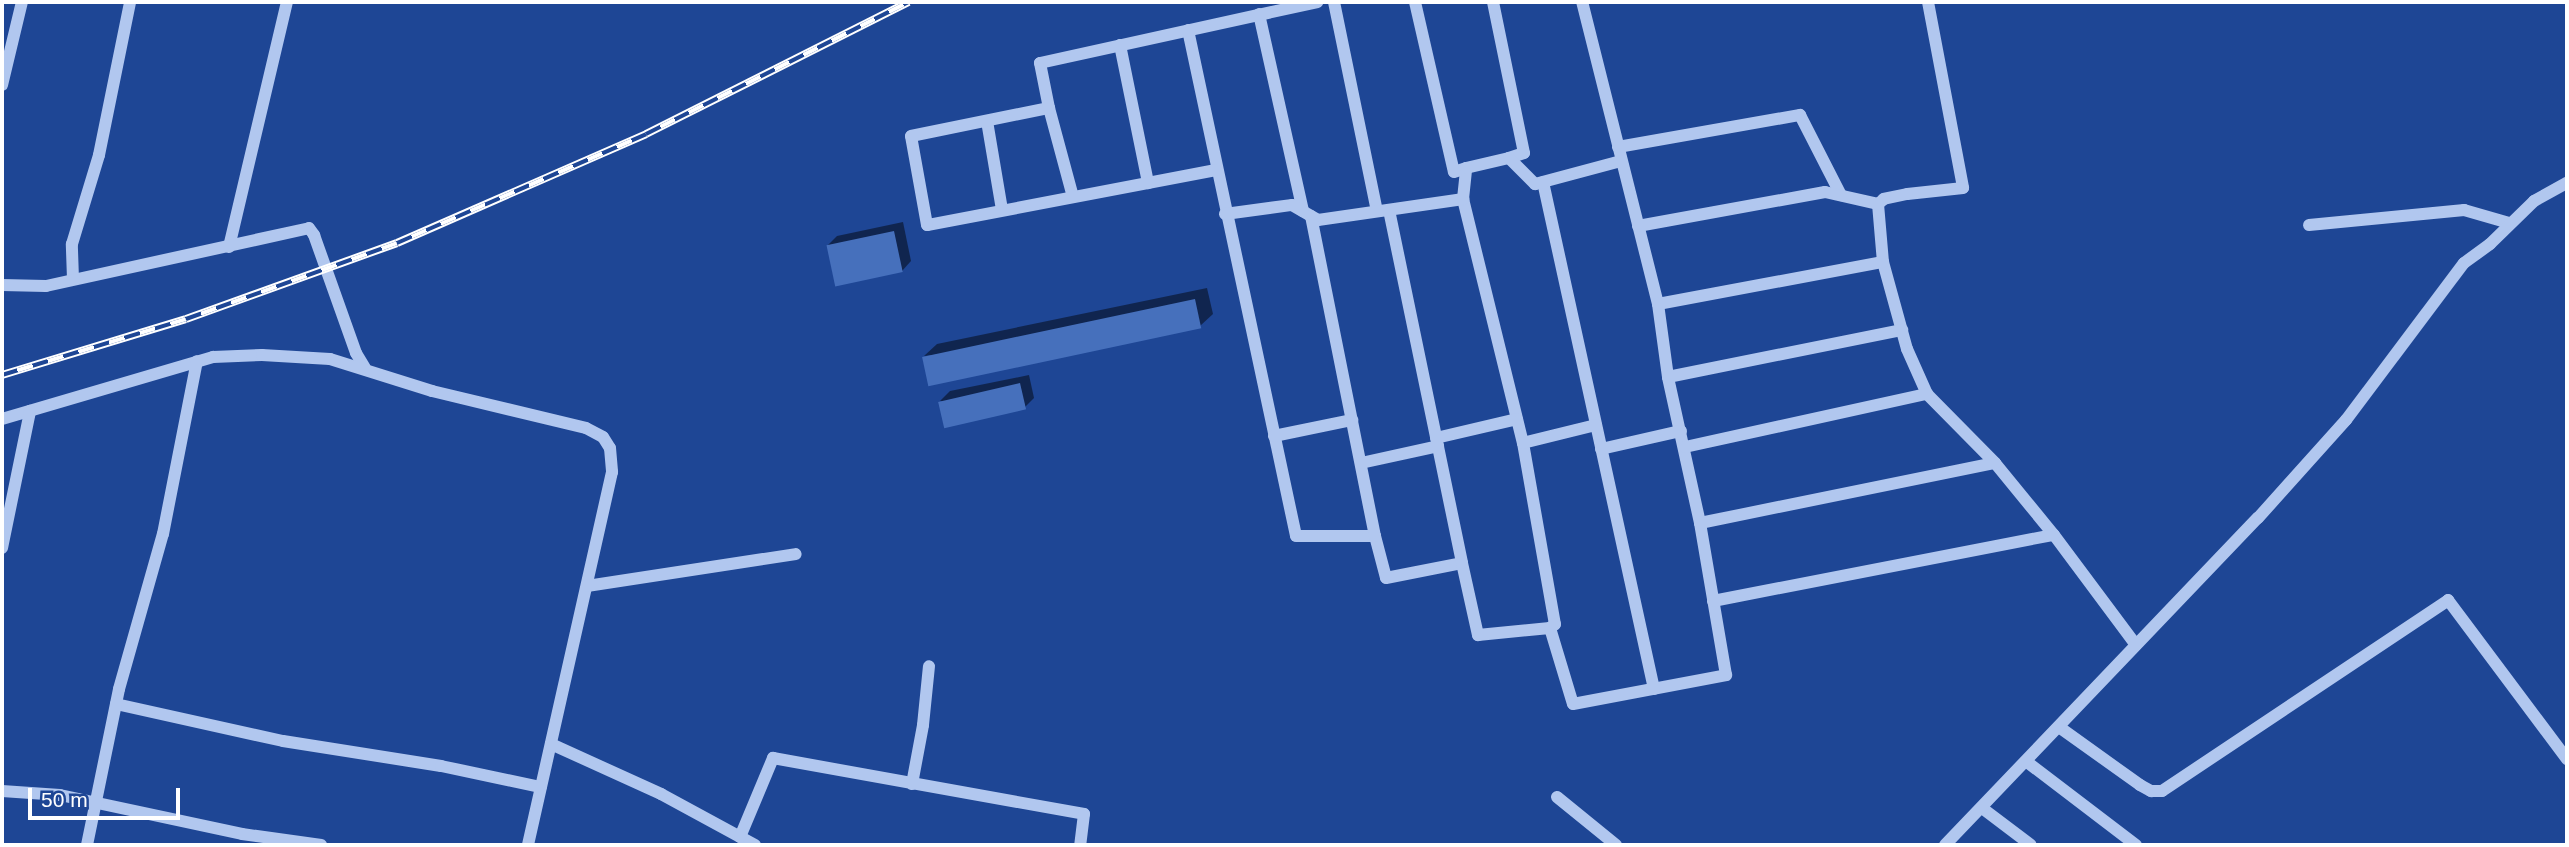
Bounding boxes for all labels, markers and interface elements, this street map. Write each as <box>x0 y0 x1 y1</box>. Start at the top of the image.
scale bar <box>32 774 184 818</box>
text: 50 m <box>41 788 88 811</box>

